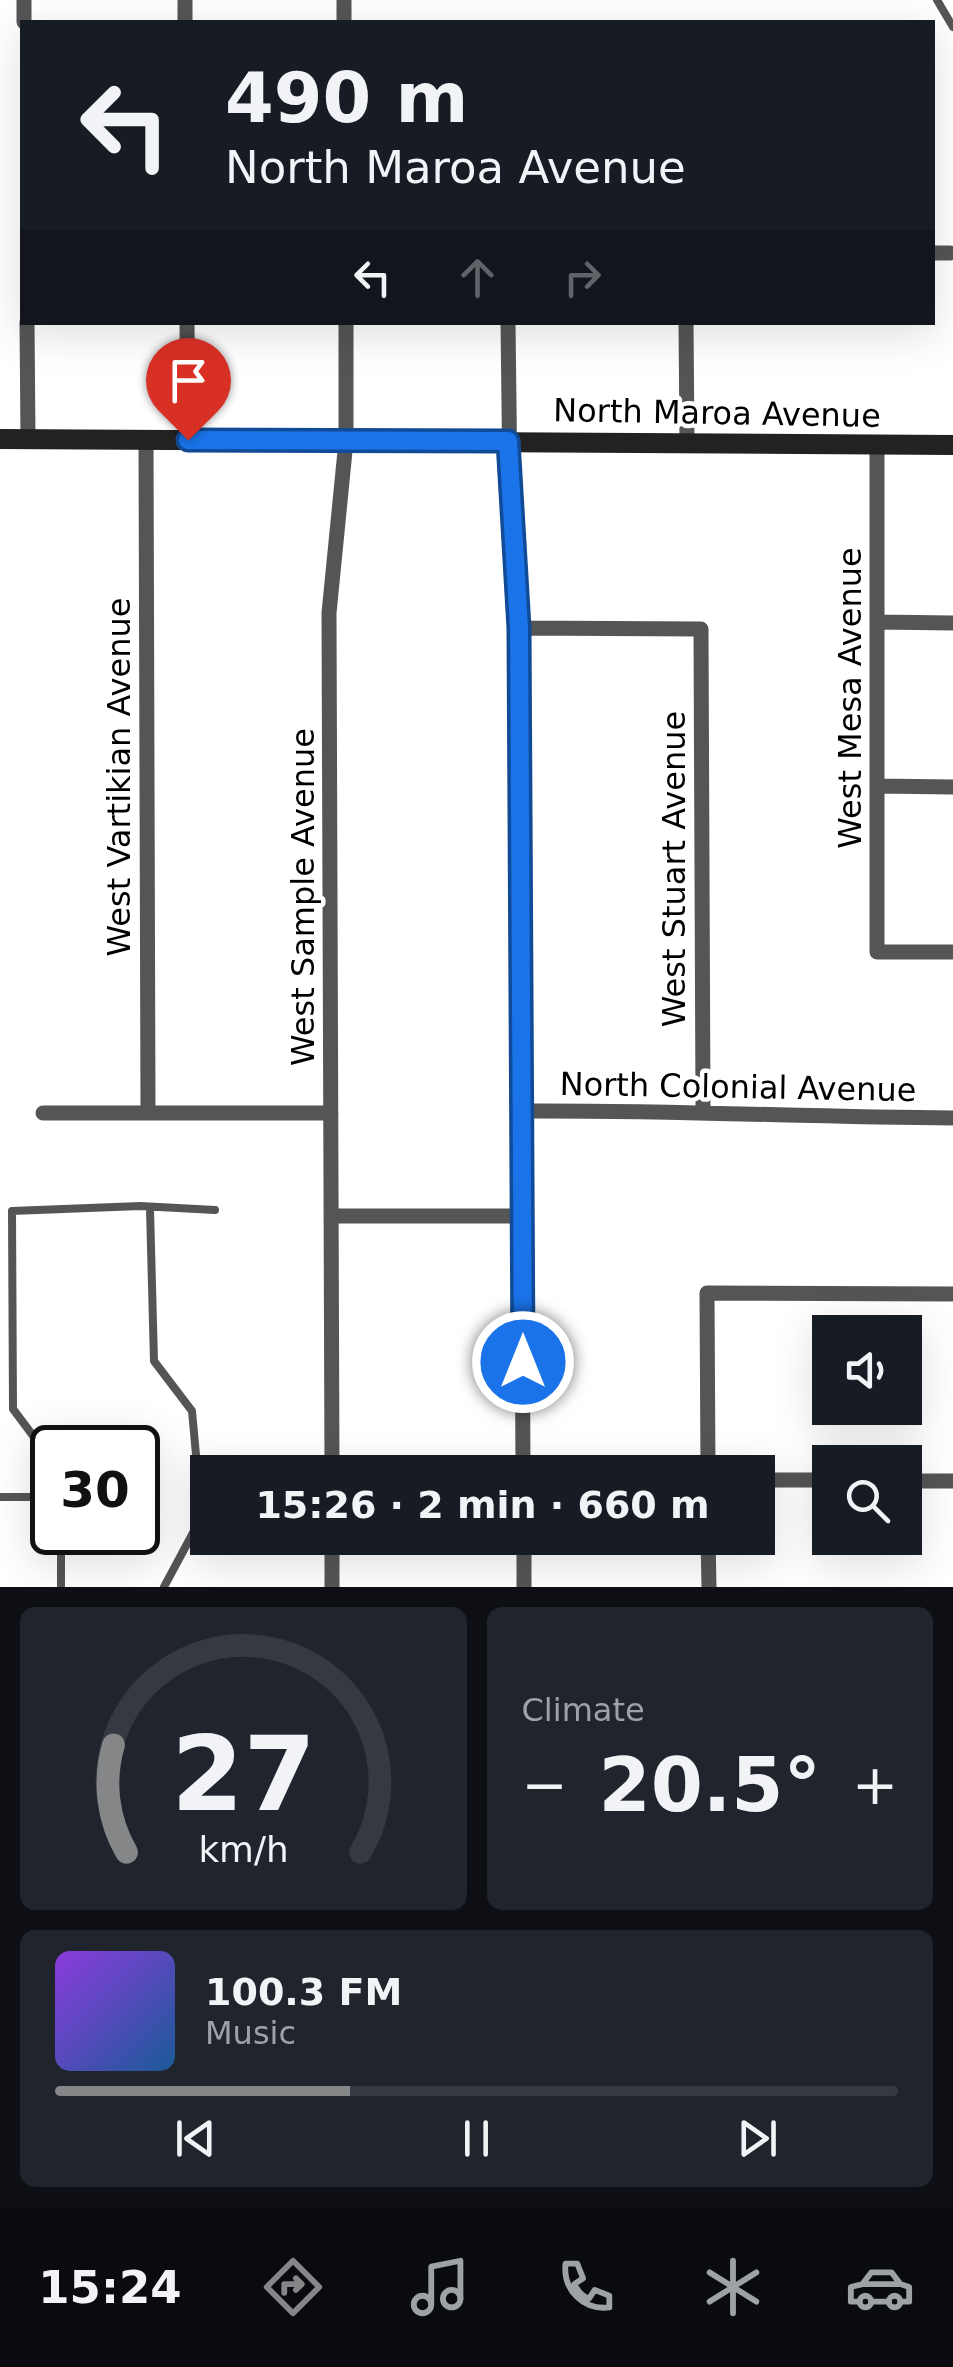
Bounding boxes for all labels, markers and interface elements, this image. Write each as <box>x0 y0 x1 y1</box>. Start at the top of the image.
text: 490 m <box>225 57 468 139</box>
icon: left <box>60 60 190 190</box>
text: North Maroa Avenue <box>225 141 686 194</box>
icon: left <box>345 250 400 305</box>
icon: ahead <box>450 250 505 305</box>
icon: right <box>555 250 610 305</box>
pin <box>146 338 231 441</box>
icon: arrive <box>161 353 216 408</box>
street label: North Maroa Avenue <box>553 391 881 435</box>
street label: West Mesa Avenue <box>831 547 869 849</box>
street label: West Vartikian Avenue <box>100 598 138 956</box>
street label: West Stuart Avenue <box>655 711 693 1027</box>
street label: West Sample Avenue <box>284 728 322 1066</box>
street label: North Colonial Avenue <box>559 1065 917 1109</box>
position arrow <box>471 1310 575 1414</box>
map controls <box>812 1315 922 1555</box>
button: sound <box>812 1315 922 1425</box>
speed limit sign: 30 <box>30 1425 160 1555</box>
button: search <box>812 1445 922 1555</box>
text: 15:26 · 2 min · 660 m <box>255 1483 710 1527</box>
text: Climate <box>522 1691 645 1729</box>
text: 27 <box>171 1713 316 1835</box>
text: 20.5° <box>598 1741 821 1829</box>
text: − <box>522 1753 568 1817</box>
text: + <box>852 1753 898 1817</box>
text: km/h <box>198 1829 288 1870</box>
text: 100.3 FM <box>205 1970 402 2014</box>
text: Music <box>205 2014 296 2052</box>
icon: previous <box>168 2111 223 2166</box>
icon: pause <box>449 2111 504 2166</box>
icon: next <box>730 2111 785 2166</box>
icon: directions <box>258 2252 328 2322</box>
icon: music <box>405 2252 475 2322</box>
icon: phone <box>551 2252 621 2322</box>
icon: climate <box>698 2252 768 2322</box>
icon: car <box>845 2252 915 2322</box>
text: 15:24 <box>38 2261 182 2314</box>

